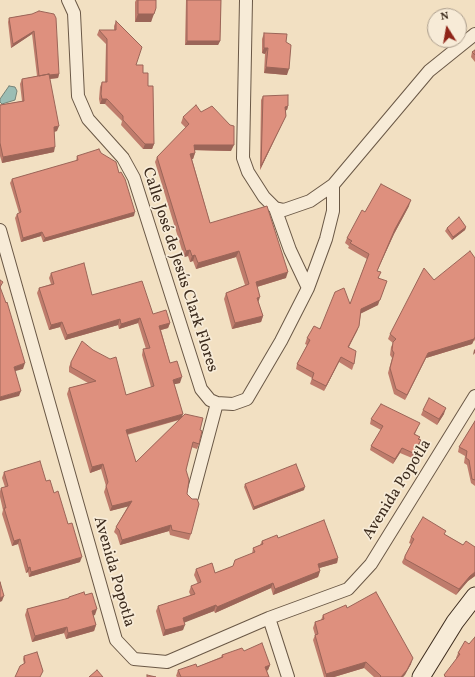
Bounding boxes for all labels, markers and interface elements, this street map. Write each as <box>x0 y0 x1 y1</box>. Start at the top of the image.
north arrow <box>427 8 467 48</box>
text: N <box>439 9 450 25</box>
street label: Calle José de Jesús Clark Flores <box>137 165 221 375</box>
street label: Avenida Popotla <box>360 436 436 544</box>
street label: Avenida Popotla <box>88 514 138 630</box>

